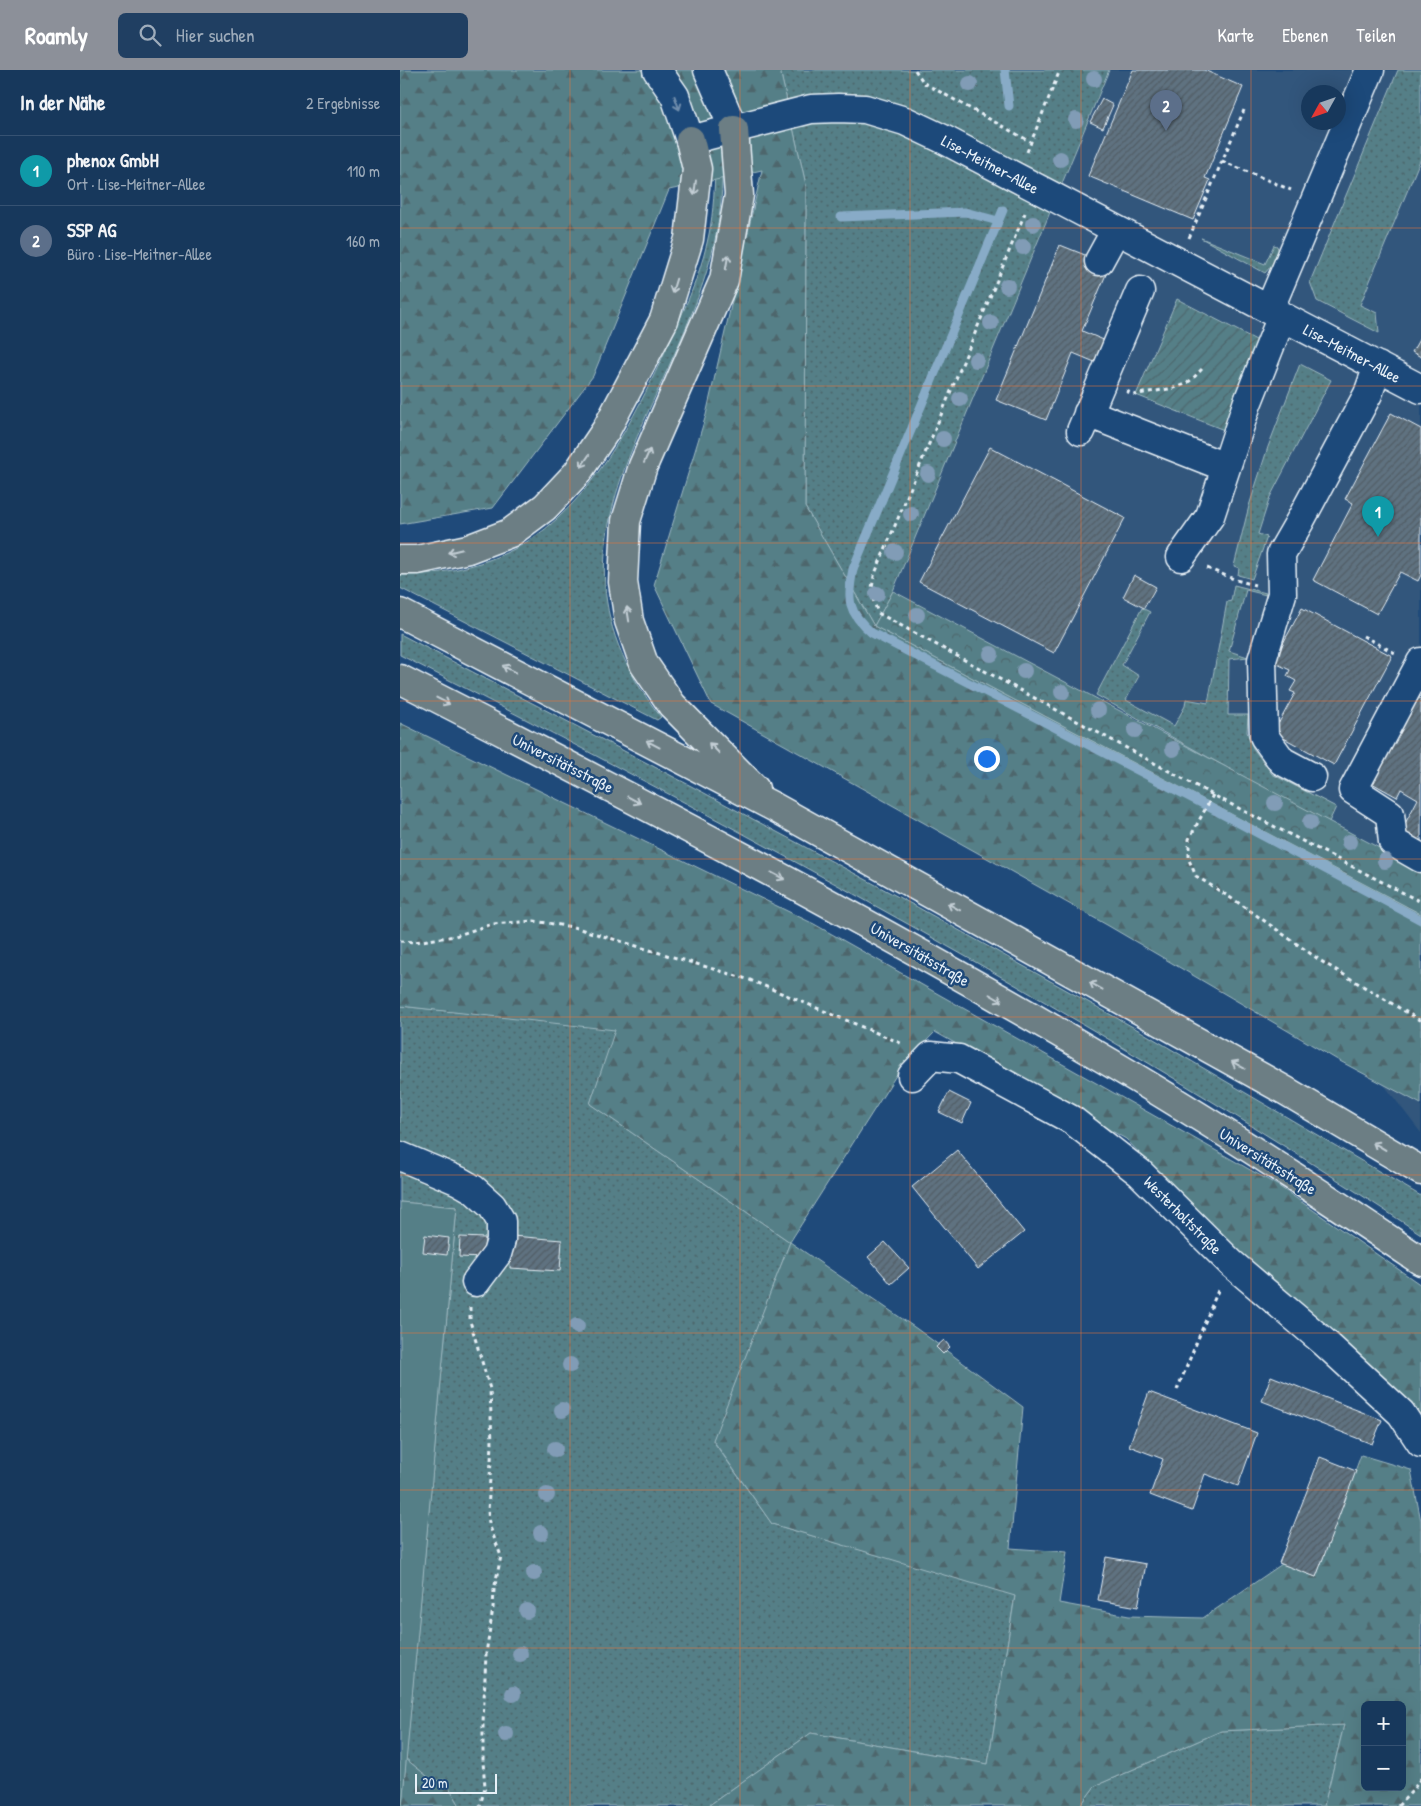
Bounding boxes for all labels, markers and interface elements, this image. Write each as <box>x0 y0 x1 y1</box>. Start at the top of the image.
search box <box>118 13 468 58</box>
text: Roamly <box>25 19 88 51</box>
icon: search <box>136 21 164 49</box>
text: Hier suchen <box>176 22 255 48</box>
text: Karte <box>1218 23 1254 48</box>
text: Ebenen <box>1282 23 1328 48</box>
text: Teilen <box>1356 23 1396 48</box>
north arrow <box>1301 85 1346 130</box>
text: In der Nähe <box>20 88 105 117</box>
pin: 2 <box>1150 90 1182 131</box>
text: 2 Ergebnisse <box>306 92 380 114</box>
one-way arrow <box>673 95 682 110</box>
street label: Lise-Meitner-Allee <box>938 129 1043 199</box>
text: phenox GmbH <box>67 147 159 173</box>
text: 1 <box>33 160 39 182</box>
text: 110 m <box>347 160 380 182</box>
text: Ort · Lise-Meitner-Allee <box>67 173 205 195</box>
one-way arrow <box>690 180 700 196</box>
text: SSP AG <box>67 217 116 243</box>
text: 2 <box>32 230 40 252</box>
text: 160 m <box>346 230 380 252</box>
text: Büro · Lise-Meitner-Allee <box>67 243 212 265</box>
one-way arrow <box>722 255 732 271</box>
one-way arrow <box>669 278 678 293</box>
street label: Lise-Meitner-Allee <box>1300 318 1405 388</box>
one-way arrow <box>643 449 653 464</box>
one-way arrow <box>580 454 590 468</box>
pin: 1 <box>1362 496 1394 537</box>
one-way arrow <box>448 547 464 557</box>
one-way arrow <box>622 607 632 623</box>
one-way arrow <box>501 664 516 674</box>
one-way arrow <box>436 696 451 706</box>
street label: Universitätsstraße <box>509 728 618 798</box>
one-way arrow <box>646 739 661 748</box>
one-way arrow <box>708 742 721 754</box>
your location <box>974 746 1000 772</box>
one-way arrow <box>627 795 642 805</box>
one-way arrow <box>770 872 785 881</box>
one-way arrow <box>947 902 962 911</box>
street label: Universitätsstraße <box>867 917 974 992</box>
one-way arrow <box>1089 981 1104 991</box>
one-way arrow <box>989 993 1003 1003</box>
one-way arrow <box>1232 1059 1246 1069</box>
street label: Universitätsstraße <box>1215 1122 1321 1200</box>
one-way arrow <box>1373 1141 1387 1151</box>
street label: Westerholtstraße <box>1139 1171 1227 1259</box>
map controls <box>1361 1701 1406 1791</box>
button: + <box>1361 1701 1406 1746</box>
button: − <box>1361 1746 1406 1791</box>
scale bar <box>415 1771 498 1794</box>
text: 20 m <box>422 1773 448 1792</box>

